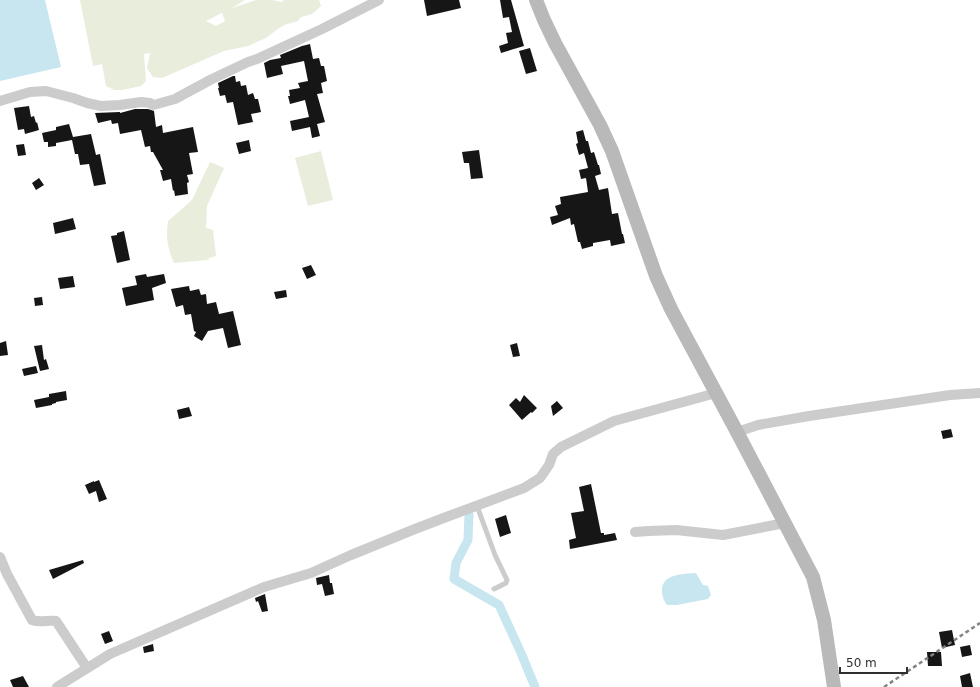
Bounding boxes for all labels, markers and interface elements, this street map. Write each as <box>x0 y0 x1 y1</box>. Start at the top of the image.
scale bar <box>840 649 907 675</box>
text: 50 m <box>846 656 877 670</box>

